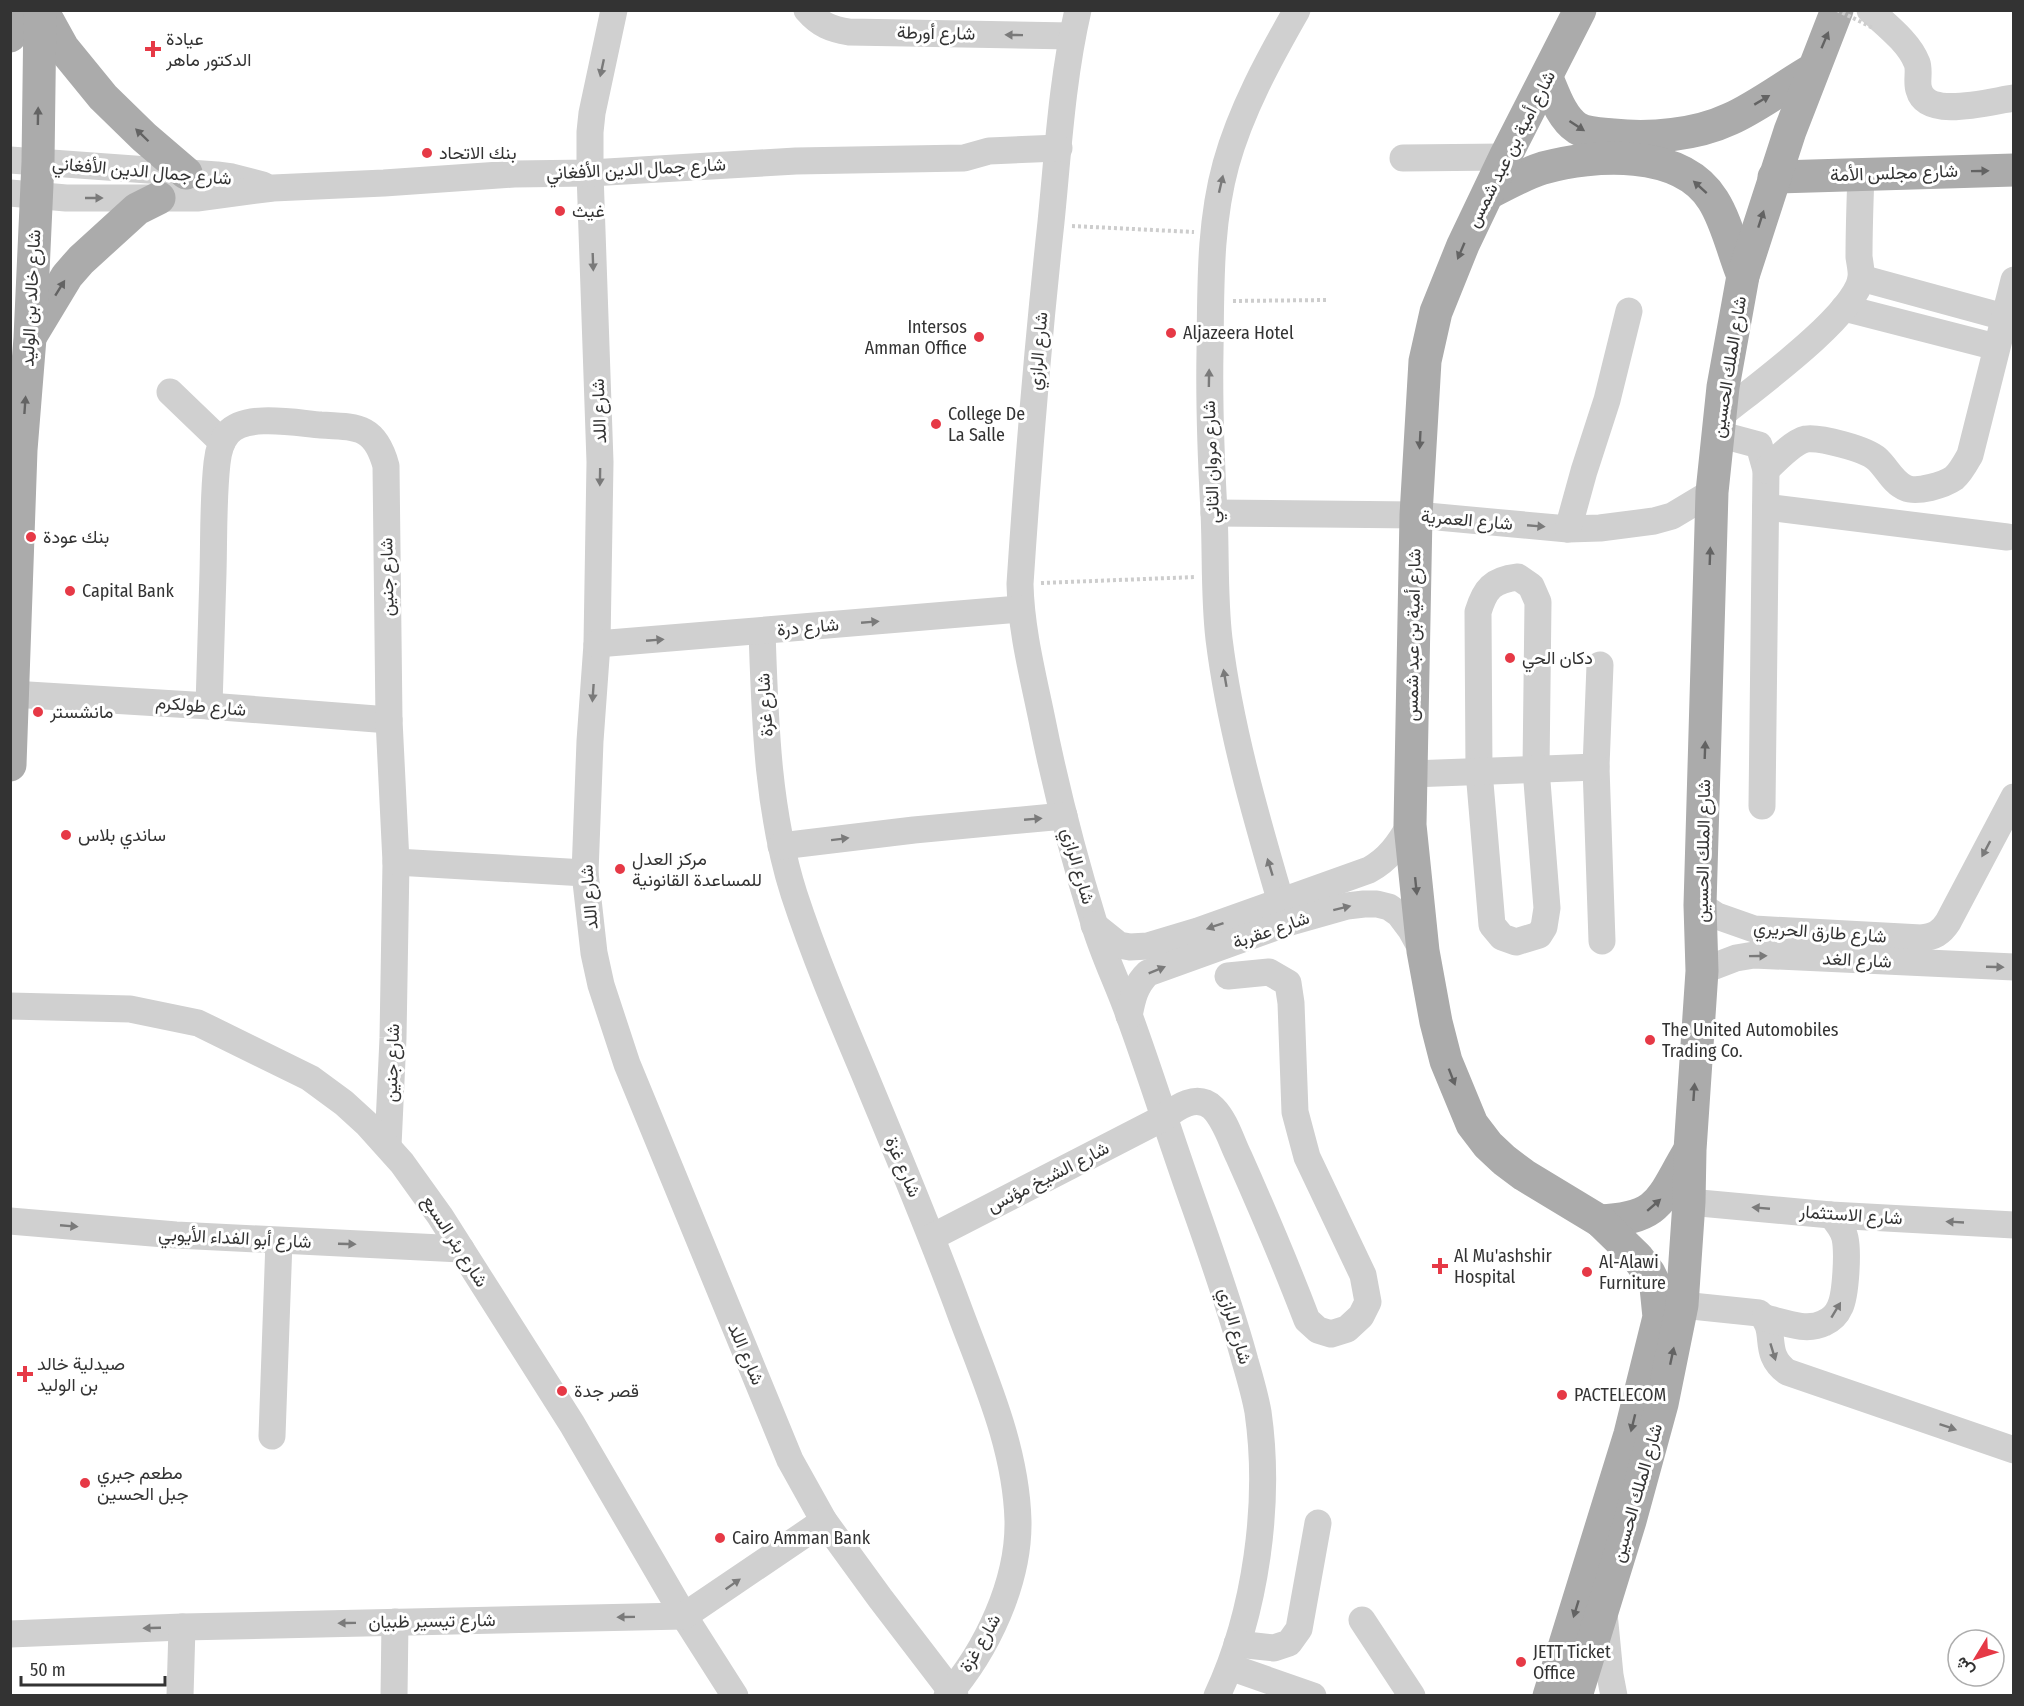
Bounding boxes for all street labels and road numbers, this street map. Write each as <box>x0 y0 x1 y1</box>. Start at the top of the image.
street label: شارع أورطة <box>897 21 975 46</box>
street label: شارع أمية بن عبد شمس <box>1462 67 1561 232</box>
street label: شارع جمال الدين الأفغاني <box>51 152 233 194</box>
street label: شارع جمال الدين الأفغاني <box>546 153 727 189</box>
street label: شارع مجلس الأمة <box>1830 160 1958 187</box>
street label: شارع خالد بن الوليد <box>16 229 47 367</box>
street label: شارع الملك الحسين <box>1707 294 1752 440</box>
street label: شارع الرازي <box>1024 311 1056 391</box>
street label: شارع اللد <box>587 378 612 444</box>
street label: شارع مروان الثاني <box>1198 400 1228 524</box>
street label: شارع العمرية <box>1420 505 1514 536</box>
street label: شارع جنين <box>375 537 400 617</box>
street label: شارع أمية بن عبد شمس <box>1400 548 1427 722</box>
street label: شارع درة <box>776 613 840 642</box>
street label: شارع غزة <box>752 673 779 737</box>
street label: شارع طولكرم <box>155 691 247 722</box>
street label: شارع الملك الحسين <box>1691 779 1716 923</box>
street label: شارع الرازي <box>1053 825 1099 908</box>
street label: شارع اللد <box>575 864 604 930</box>
street label: شارع عقربة <box>1230 907 1313 954</box>
street label: شارع طارق الحريري <box>1752 916 1887 952</box>
street label: شارع الغد <box>1822 947 1892 974</box>
street label: شارع جنين <box>380 1023 405 1103</box>
street label: شارع غزة <box>879 1133 926 1201</box>
street label: شارع الشيخ مؤنس <box>983 1137 1113 1218</box>
street label: شارع بئر السبع <box>416 1191 493 1292</box>
street label: شارع الاستثمار <box>1798 1200 1903 1231</box>
street label: شارع أبو الفداء الأيوبي <box>158 1223 312 1257</box>
street label: شارع الرازي <box>1210 1285 1256 1368</box>
street label: شارع اللد <box>722 1320 769 1389</box>
street label: شارع الملك الحسين <box>1607 1421 1668 1565</box>
street label: شارع تيسير ظبيان <box>368 1609 496 1634</box>
street label: شارع غزة <box>955 1610 1006 1677</box>

